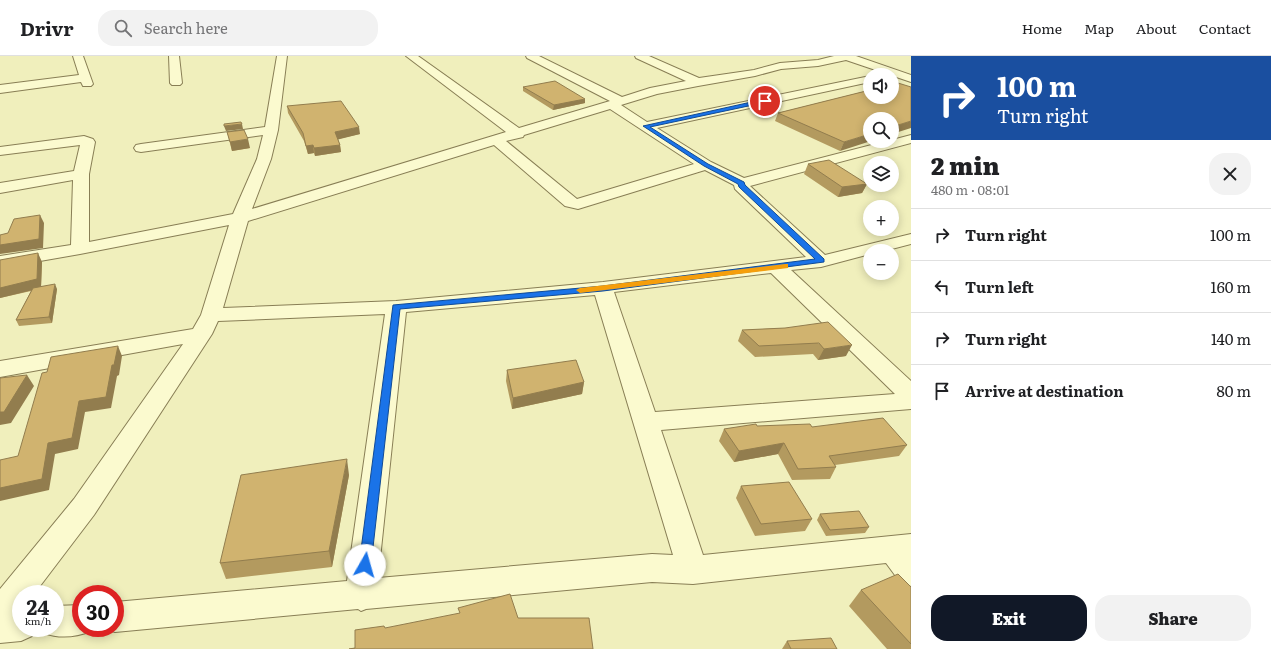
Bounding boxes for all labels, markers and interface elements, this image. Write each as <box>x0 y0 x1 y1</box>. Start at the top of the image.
search box <box>98 10 378 46</box>
text: Drivr <box>20 14 74 42</box>
text: Search here <box>144 16 228 39</box>
icon: search <box>112 17 134 39</box>
text: Home <box>1022 18 1062 38</box>
text: Map <box>1084 18 1114 38</box>
text: About <box>1136 18 1177 38</box>
text: Contact <box>1199 18 1251 38</box>
text: 100 m <box>997 64 1077 106</box>
map controls <box>863 68 899 280</box>
button: sound <box>863 68 899 104</box>
icon: right <box>931 72 983 124</box>
pin <box>748 84 782 118</box>
icon: arrive <box>754 90 776 112</box>
text: Turn right <box>997 102 1088 129</box>
button: search <box>863 112 899 148</box>
text: 2 min <box>931 147 1000 182</box>
button: close <box>1209 153 1251 195</box>
button: layers <box>863 156 899 192</box>
text: 480 m · 08:01 <box>931 180 1009 199</box>
button: + <box>863 200 899 236</box>
text: Turn right <box>965 223 1047 246</box>
text: 100 m <box>1210 223 1251 246</box>
icon: right <box>931 224 953 246</box>
button: − <box>863 244 899 280</box>
text: Turn left <box>965 275 1034 298</box>
text: 160 m <box>1211 275 1251 298</box>
icon: left <box>931 276 953 298</box>
text: Turn right <box>965 327 1047 350</box>
text: 140 m <box>1211 327 1251 350</box>
icon: right <box>931 328 953 350</box>
text: Arrive at destination <box>965 379 1124 402</box>
text: 80 m <box>1217 379 1251 402</box>
icon: arrive <box>931 380 953 402</box>
position arrow <box>344 544 386 586</box>
speed limit sign: 30 <box>72 585 124 637</box>
text: 24 <box>27 591 49 621</box>
button: Exit <box>931 595 1087 641</box>
button: Share <box>1095 595 1251 641</box>
text: km/h <box>25 613 51 628</box>

